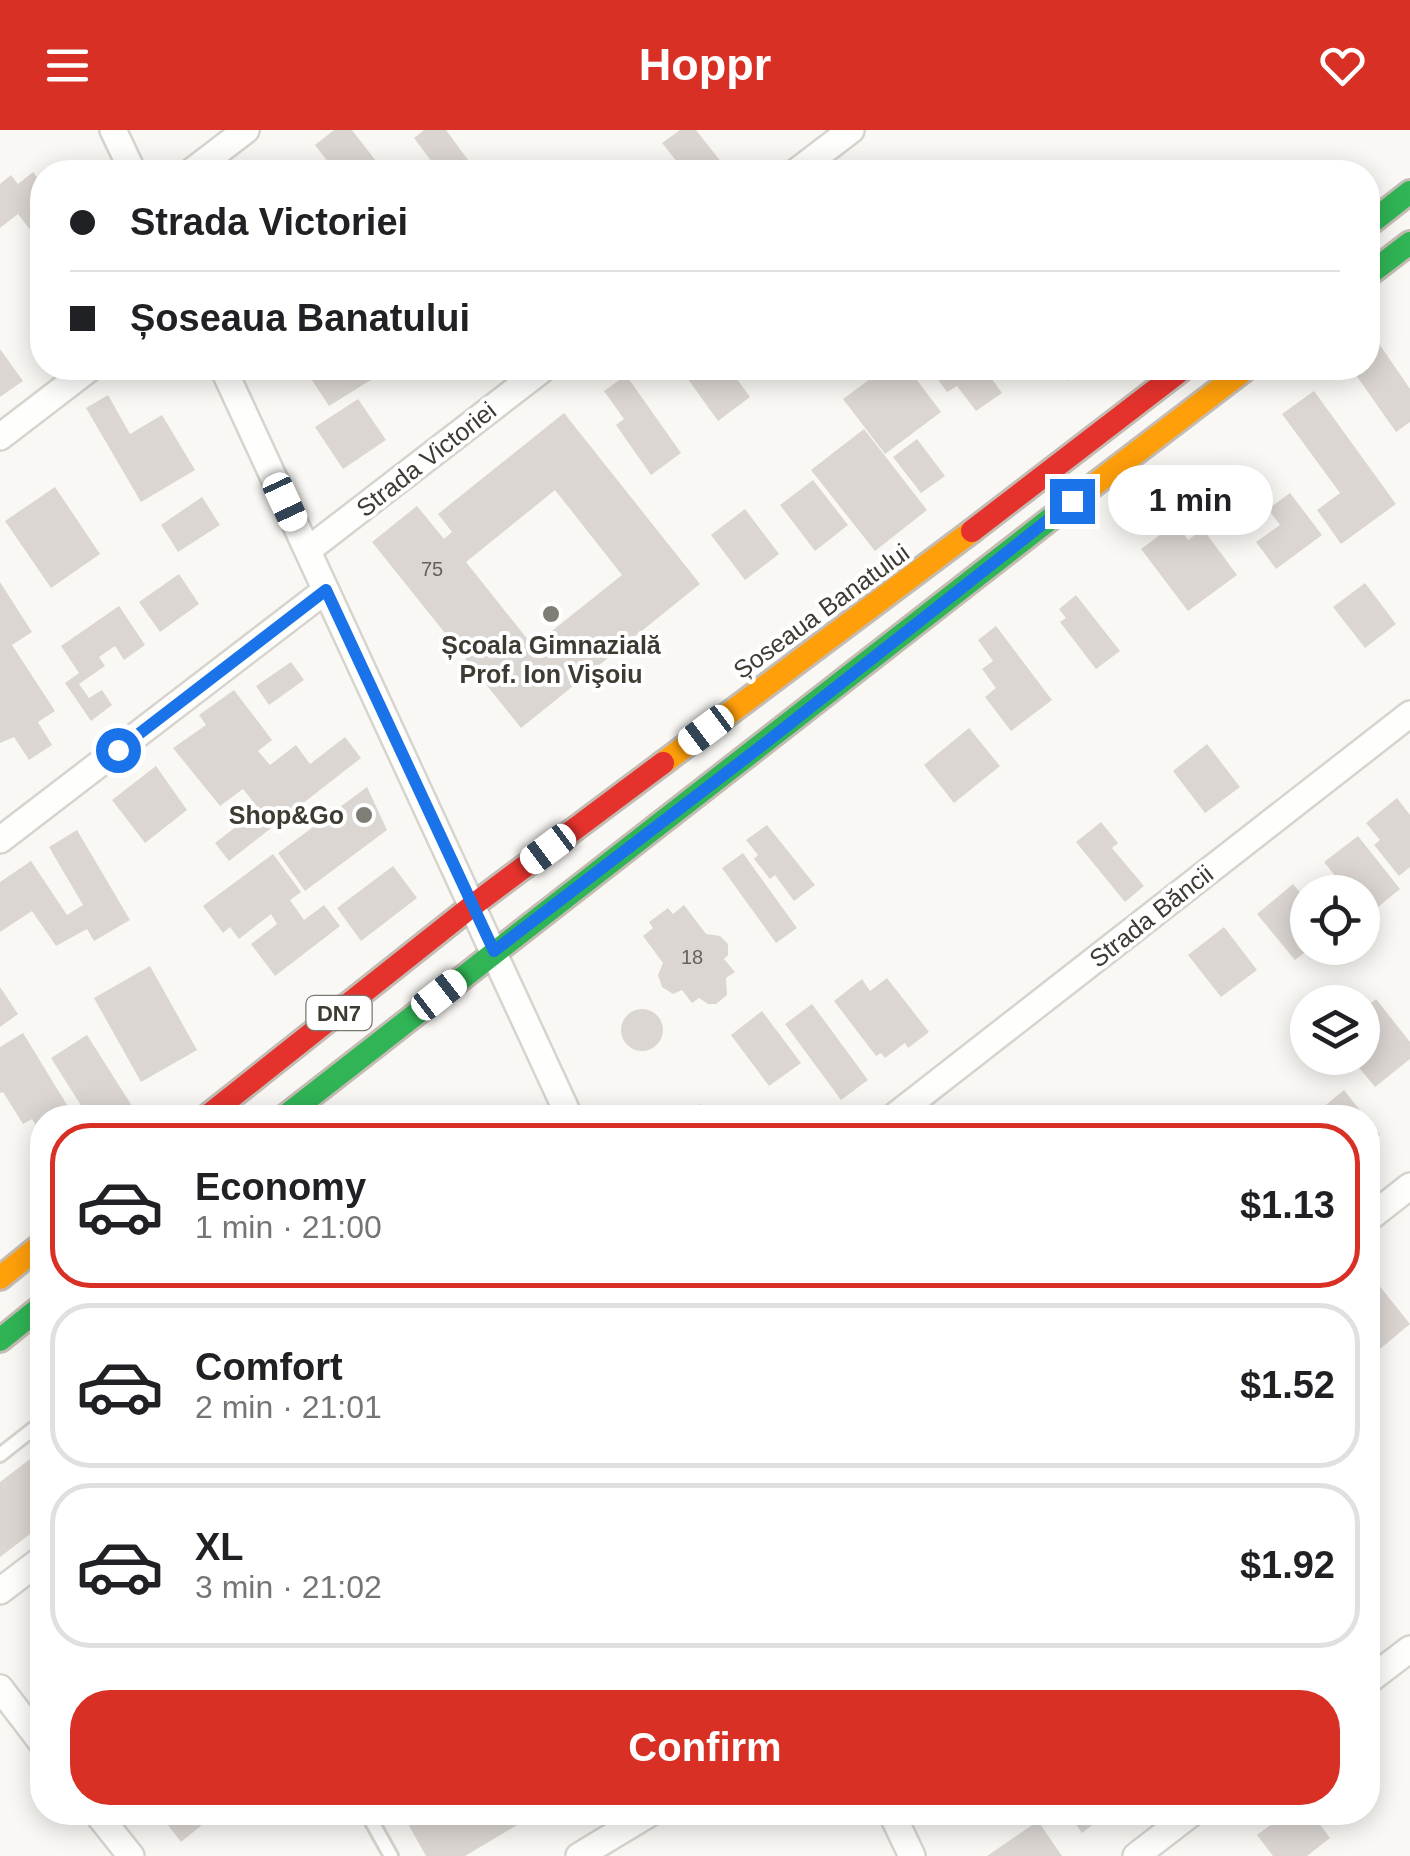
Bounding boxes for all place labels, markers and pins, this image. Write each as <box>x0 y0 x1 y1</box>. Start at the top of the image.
marker: Școala Gimnazială Prof. Ion Vişoiu <box>540 603 562 625</box>
place label: Școala Gimnazială Prof. Ion Vişoiu <box>441 631 662 688</box>
place label: Shop&Go <box>229 801 344 829</box>
marker: Shop&Go <box>353 804 375 826</box>

